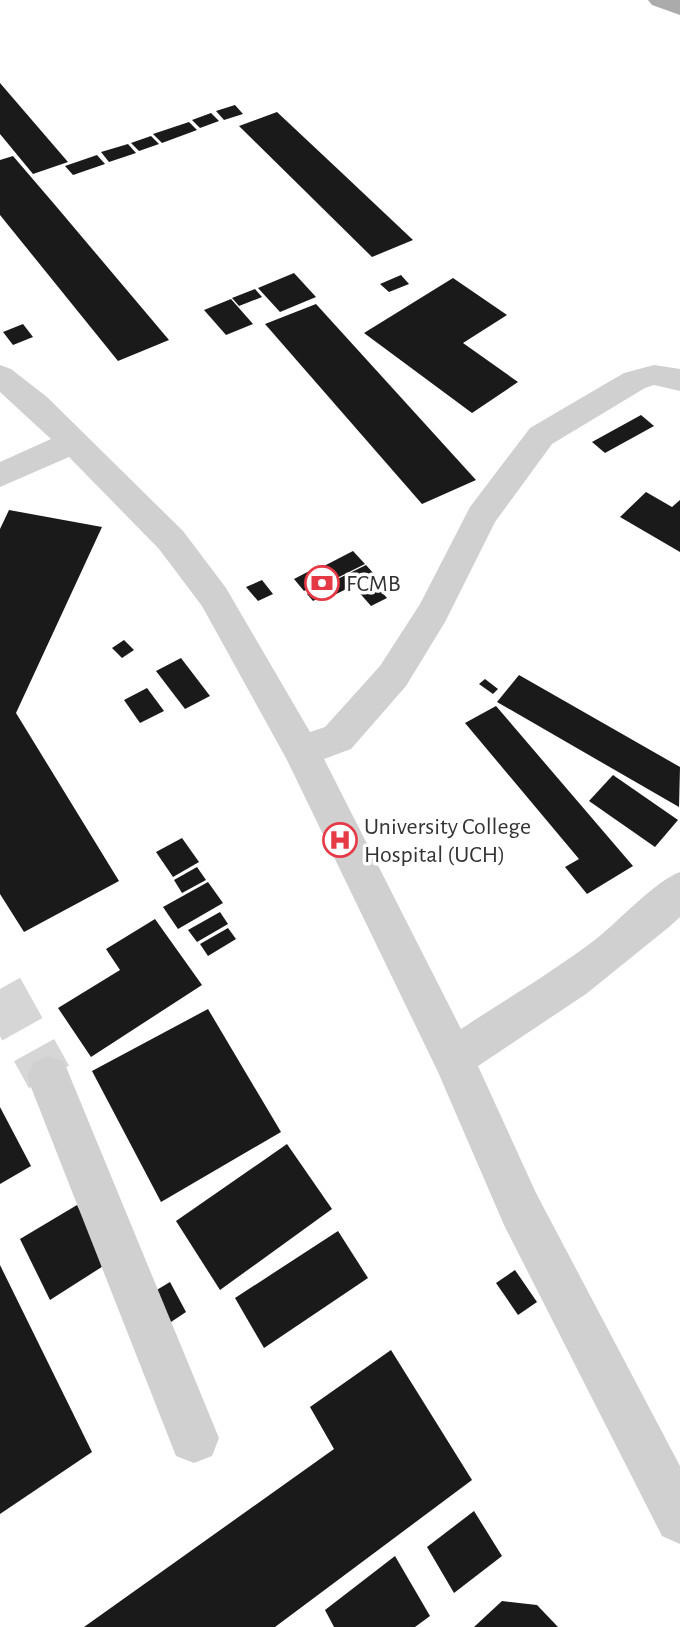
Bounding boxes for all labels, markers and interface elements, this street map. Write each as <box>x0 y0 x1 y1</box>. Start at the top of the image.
bank icon: FCMB <box>303 564 341 602</box>
place label: FCMB <box>346 572 401 596</box>
place label: University College Hospital (UCH) <box>364 815 531 867</box>
hospital icon: University College Hospital (UCH) <box>321 821 359 859</box>

